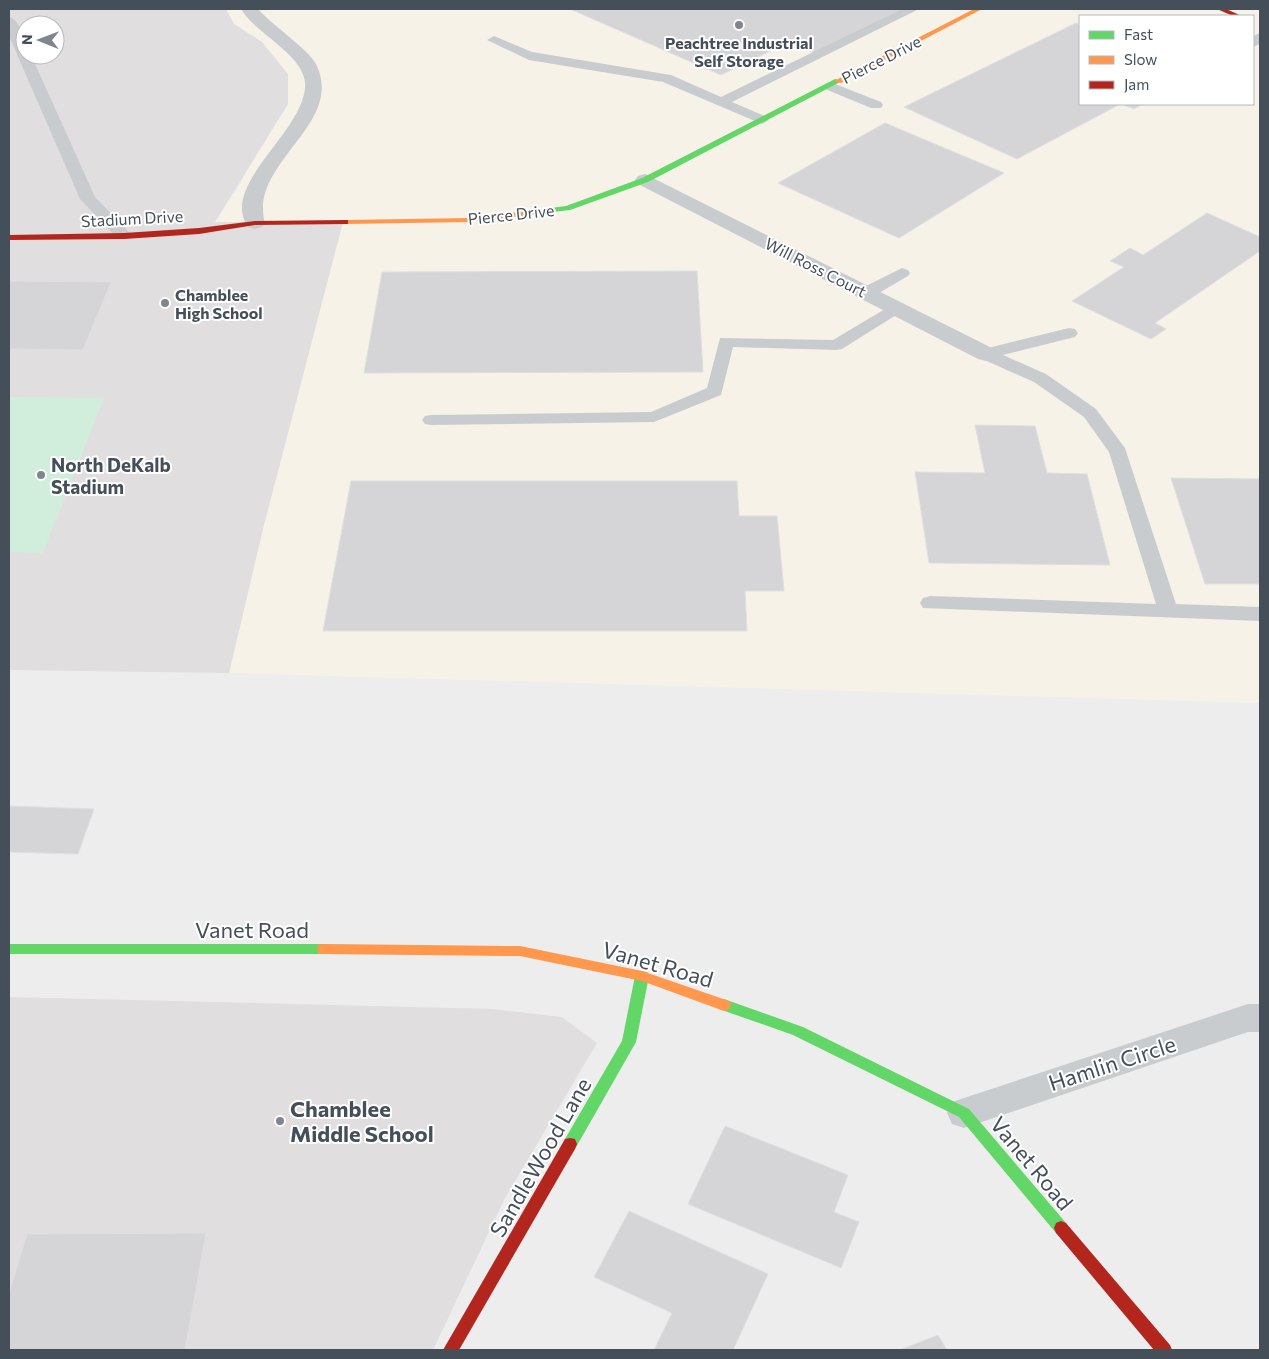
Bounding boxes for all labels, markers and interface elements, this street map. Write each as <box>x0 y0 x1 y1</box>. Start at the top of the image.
north arrow <box>15 15 65 65</box>
legend <box>1079 15 1254 105</box>
marker: Peachtree Industrial Self Storage <box>733 19 745 31</box>
text: Fast <box>1124 25 1153 43</box>
street label: Pierce Drive <box>838 31 924 87</box>
place label: Peachtree Industrial Self Storage <box>665 33 813 70</box>
text: N <box>18 34 35 45</box>
text: Slow <box>1124 50 1157 68</box>
text: Jam <box>1124 75 1149 93</box>
street label: Pierce Drive <box>467 200 555 228</box>
street label: Stadium Drive <box>81 206 183 230</box>
street label: Will Ross Court <box>762 233 870 301</box>
place label: Chamblee High School <box>175 285 263 322</box>
marker: Chamblee High School <box>159 297 171 309</box>
place label: North DeKalb Stadium <box>51 453 171 498</box>
marker: North DeKalb Stadium <box>35 469 47 481</box>
street label: Vanet Road <box>195 916 309 943</box>
street label: Vanet Road <box>599 935 717 993</box>
street label: Hamlin Circle <box>1045 1030 1179 1096</box>
street label: SandleWood Lane <box>483 1073 597 1241</box>
place label: Chamblee Middle School <box>290 1095 434 1147</box>
street label: Vanet Road <box>985 1111 1079 1215</box>
marker: Chamblee Middle School <box>274 1115 286 1127</box>

